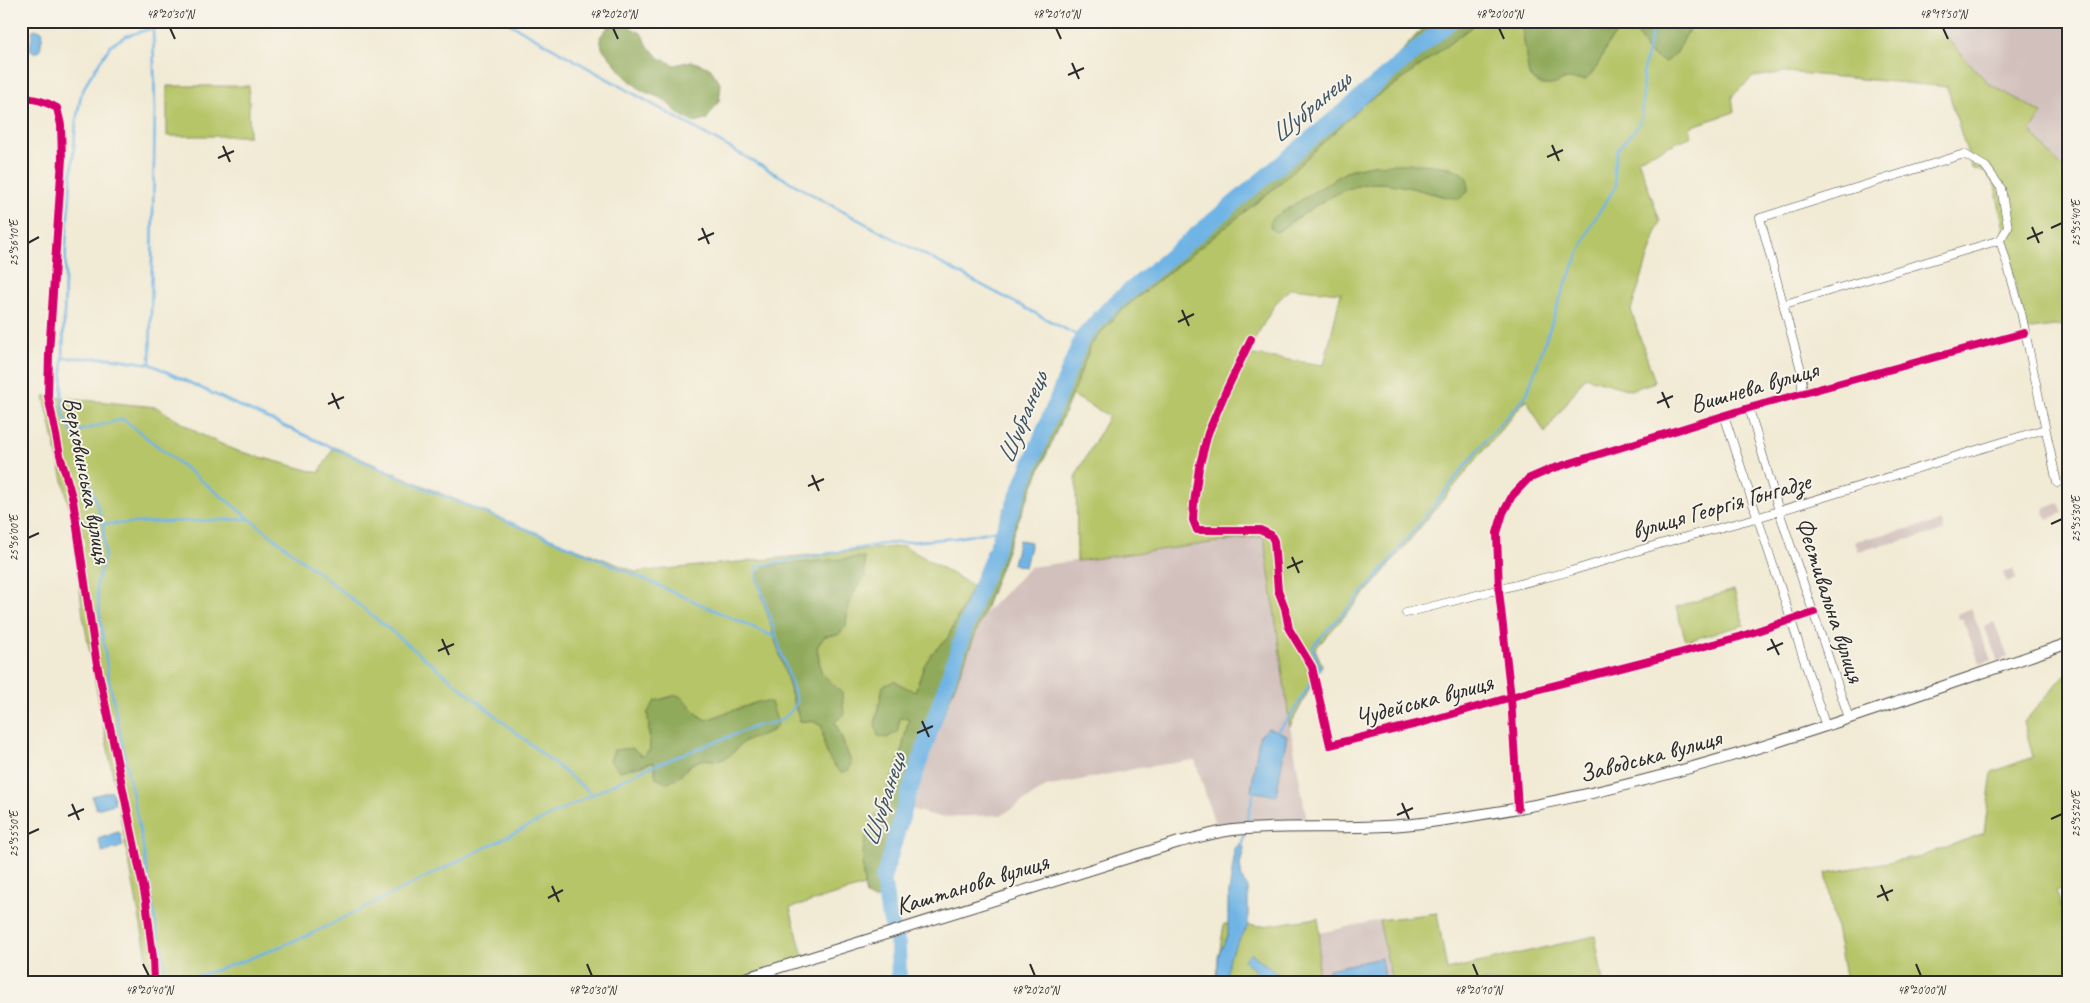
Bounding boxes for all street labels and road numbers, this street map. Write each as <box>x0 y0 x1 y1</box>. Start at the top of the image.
street label: Вишнева вулиця <box>1686 353 1824 421</box>
street label: Верховинська вулиця <box>55 394 119 567</box>
street label: вулиця Георгія Гонгадзе <box>1628 465 1816 548</box>
street label: Фестивальна вулиця <box>1788 513 1872 688</box>
street label: Чудейська вулиця <box>1352 666 1497 734</box>
street label: Заводська вулиця <box>1575 721 1727 790</box>
street label: Каштанова вулиця <box>892 845 1053 922</box>

